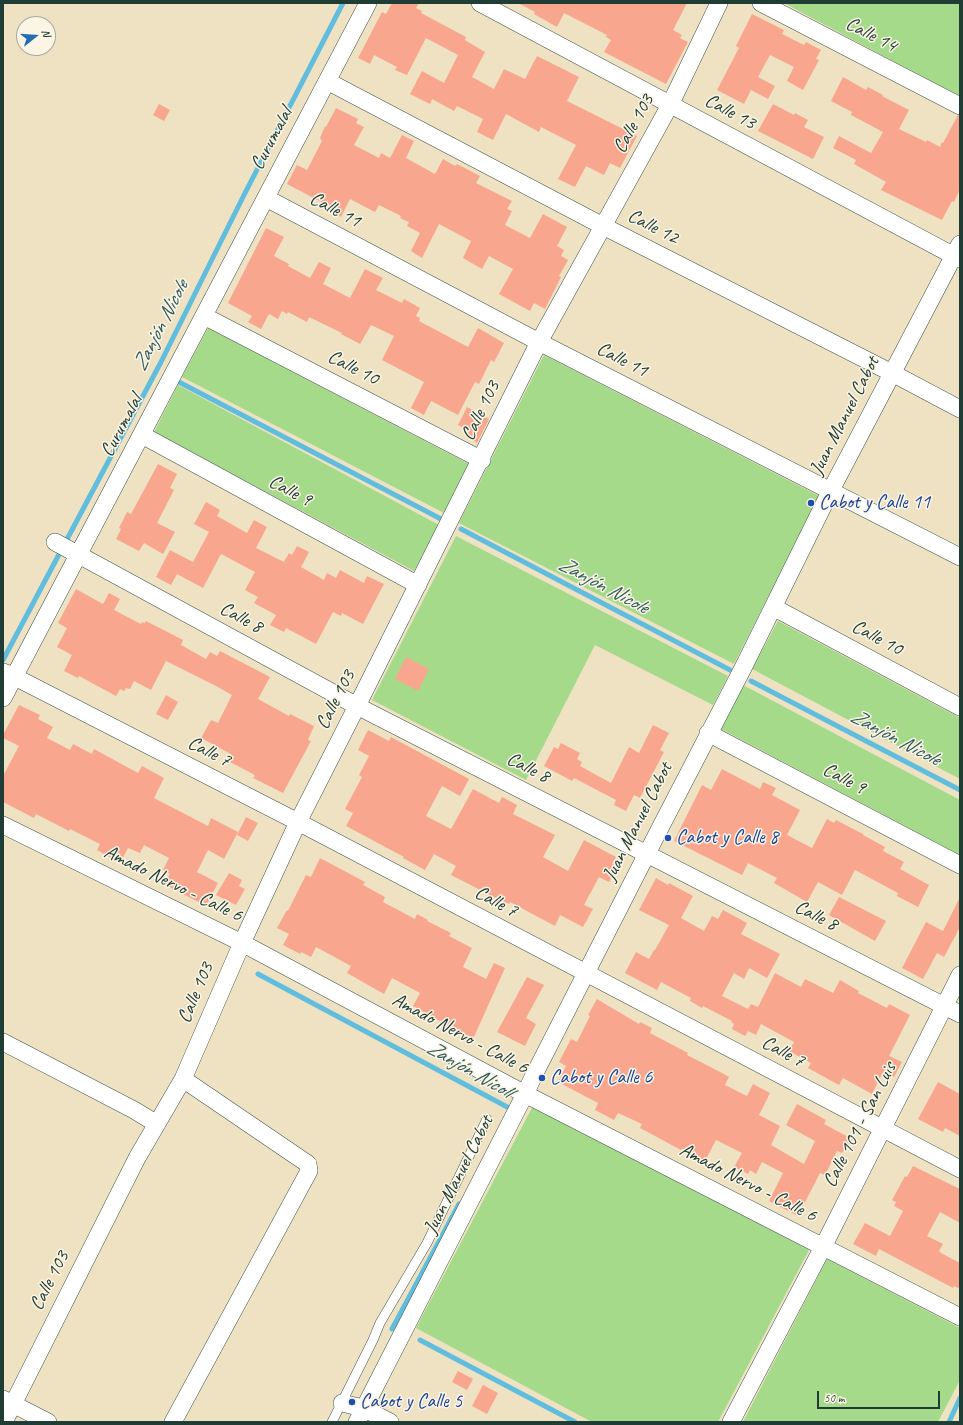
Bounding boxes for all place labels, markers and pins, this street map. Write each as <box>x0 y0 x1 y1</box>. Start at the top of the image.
place label: Cabot y Calle 11 <box>819 491 930 515</box>
marker: Cabot y Calle 11 <box>806 498 816 508</box>
place label: Cabot y Calle 8 <box>676 826 778 850</box>
marker: Cabot y Calle 8 <box>663 833 673 843</box>
place label: Cabot y Calle 6 <box>550 1066 652 1090</box>
marker: Cabot y Calle 6 <box>537 1073 547 1083</box>
place label: Cabot y Calle 5 <box>360 1390 462 1414</box>
marker: Cabot y Calle 5 <box>347 1397 357 1407</box>

